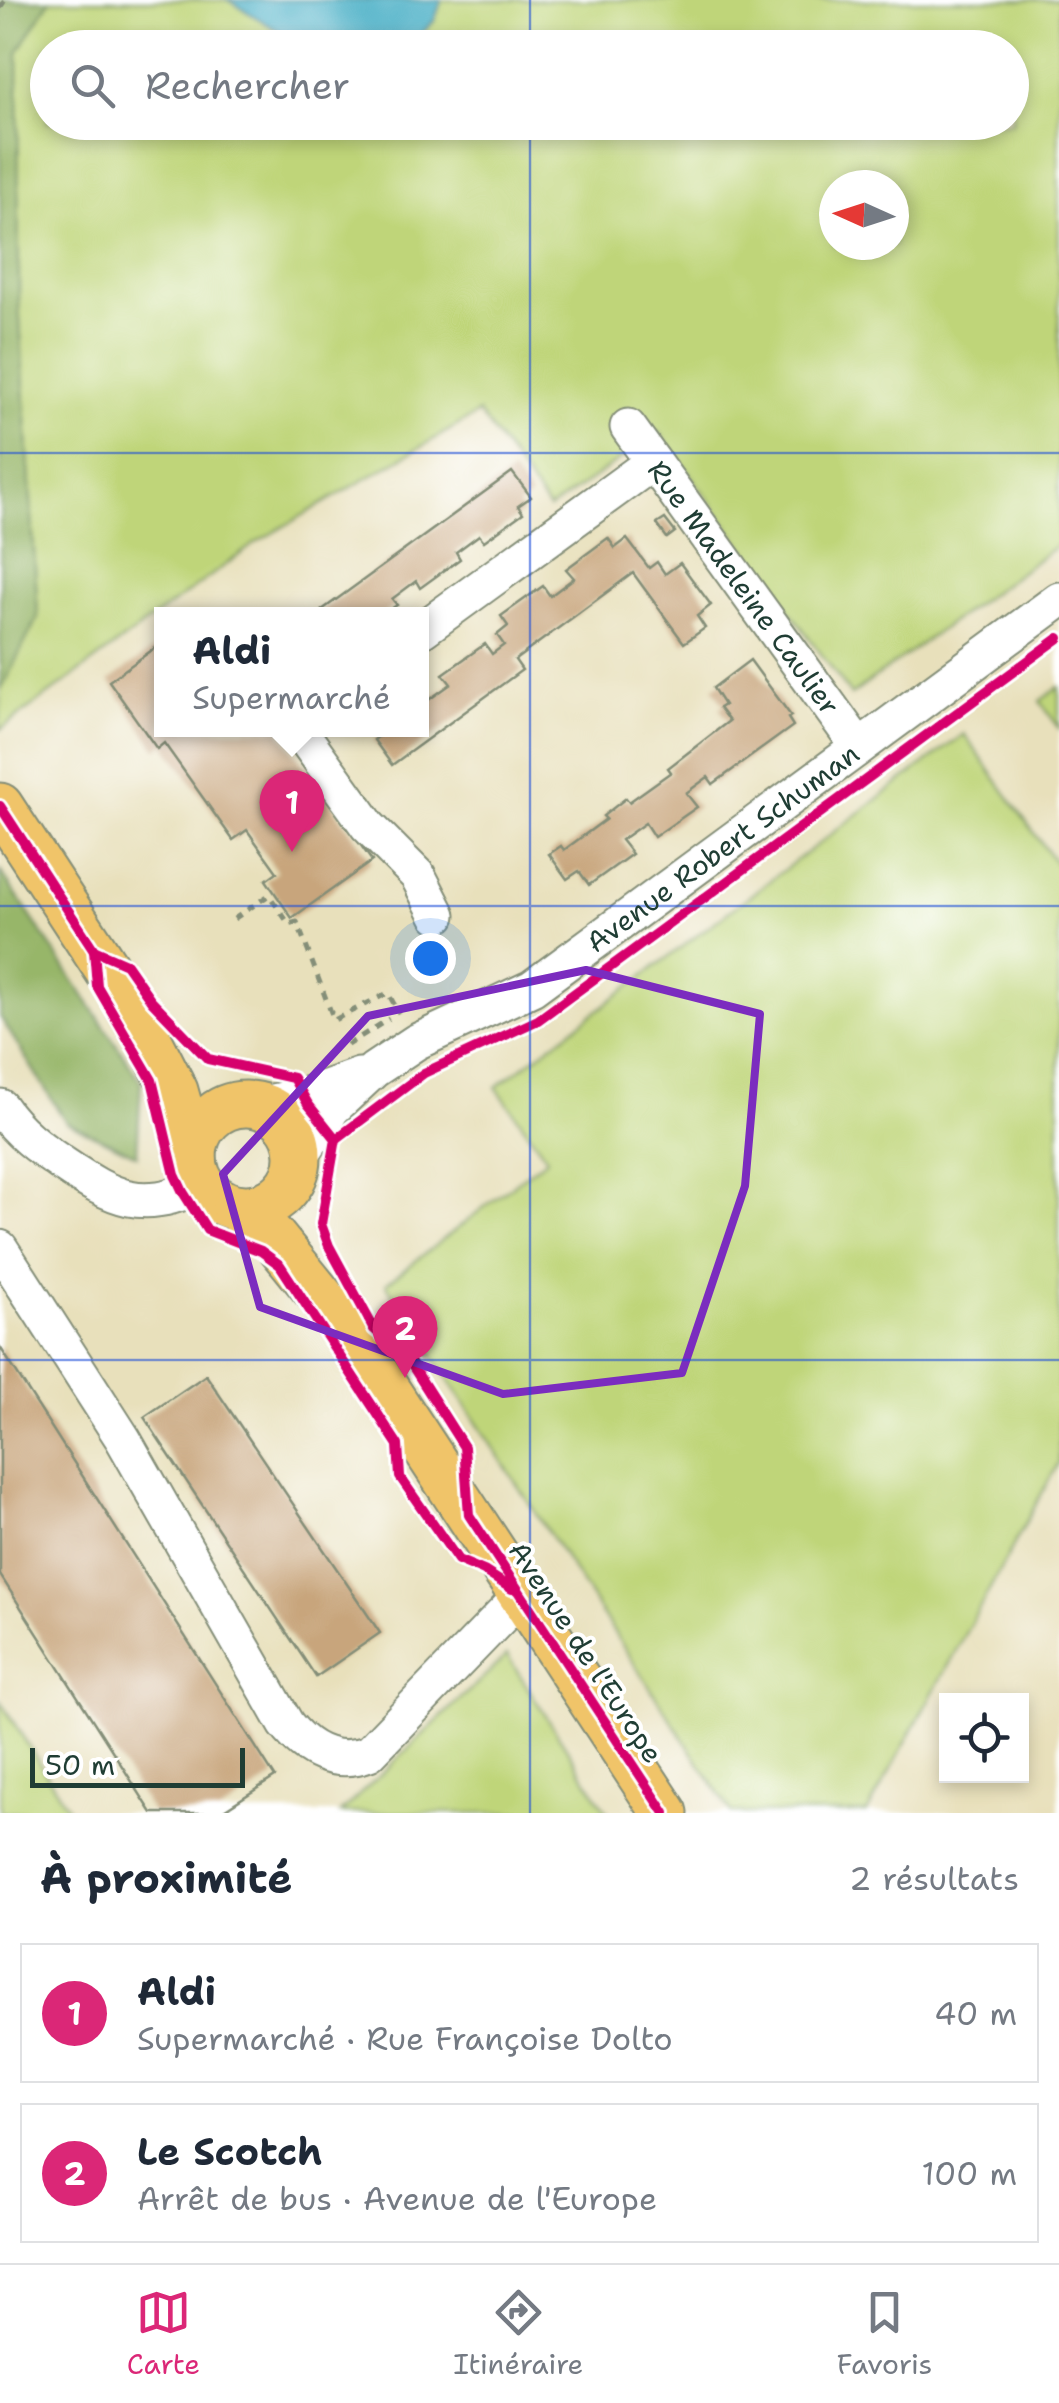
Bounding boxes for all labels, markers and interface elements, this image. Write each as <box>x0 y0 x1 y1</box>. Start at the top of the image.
search box <box>30 30 1029 140</box>
icon: search <box>65 58 120 113</box>
text: Rechercher <box>145 60 350 111</box>
north arrow <box>819 170 909 260</box>
street label: Rue Madeleine Caulier <box>639 453 849 723</box>
popup <box>154 607 429 737</box>
text: Aldi <box>192 625 271 676</box>
text: Supermarché <box>192 676 391 719</box>
street label: Avenue Robert Schuman <box>578 735 867 961</box>
pin: 1 <box>260 770 324 852</box>
your location <box>405 933 456 984</box>
pin: 2 <box>372 1296 438 1378</box>
street label: Avenue de l'Europe <box>500 1534 672 1770</box>
map controls <box>939 1693 1029 1783</box>
button: locate <box>939 1693 1029 1783</box>
scale bar <box>30 1743 245 1788</box>
text: 50 m <box>45 1746 115 1784</box>
text: À proximité <box>40 1850 293 1906</box>
text: 2 résultats <box>849 1857 1019 1900</box>
text: Aldi <box>137 1966 216 2017</box>
text: 1 <box>67 1992 82 2035</box>
text: 40 m <box>934 1992 1017 2035</box>
text: Supermarché · Rue Françoise Dolto <box>137 2017 673 2060</box>
text: Le Scotch <box>137 2126 323 2177</box>
text: 2 <box>63 2152 86 2195</box>
text: 100 m <box>921 2152 1017 2195</box>
text: Arrêt de bus · Avenue de l'Europe <box>137 2177 657 2220</box>
tab: Carte <box>127 2285 200 2383</box>
tab: Itinéraire <box>453 2285 583 2383</box>
tab: Favoris <box>837 2285 932 2383</box>

